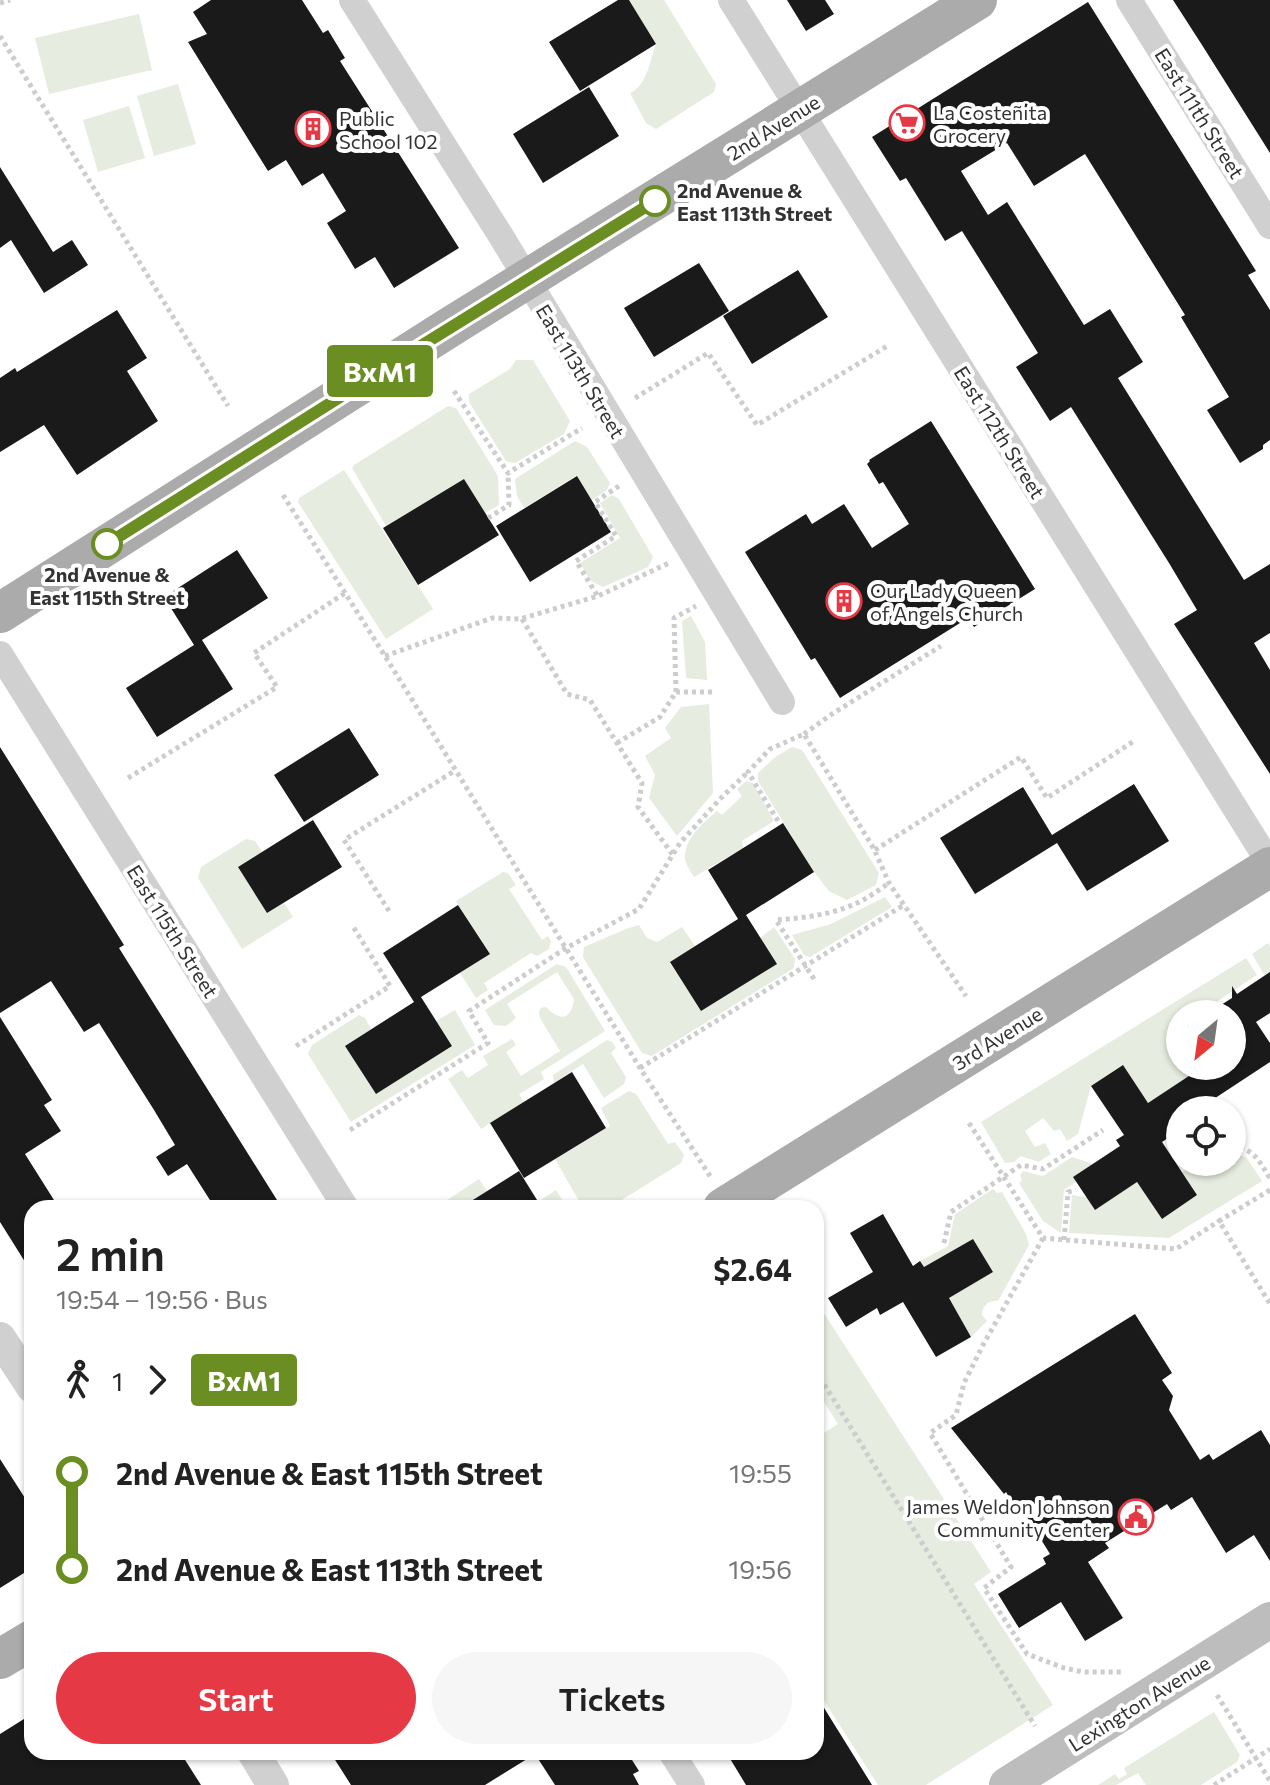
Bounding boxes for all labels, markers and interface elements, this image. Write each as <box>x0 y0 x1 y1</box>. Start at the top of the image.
street label: East 111th Street <box>1150 43 1250 183</box>
street label: 2nd Avenue <box>722 89 824 165</box>
place label: La Costeñita Grocery <box>933 100 1047 147</box>
supermarket icon: La Costeñita Grocery <box>888 104 926 142</box>
place label: Public School 102 <box>339 106 438 153</box>
building icon: Public School 102 <box>294 110 332 148</box>
place label: 2nd Avenue & East 113th Street <box>677 178 832 225</box>
marker: 2nd Avenue & East 113th Street <box>640 186 670 216</box>
street label: East 113th Street <box>532 300 630 442</box>
line badge: BxM1 <box>324 345 436 397</box>
text: BxM1 <box>343 354 417 388</box>
street label: East 112th Street <box>950 361 1050 503</box>
marker: 2nd Avenue & East 115th Street <box>92 529 122 559</box>
place label: 2nd Avenue & East 115th Street <box>29 562 185 609</box>
place label: Our Lady Queen of Angels Church <box>870 578 1023 625</box>
building icon: Our Lady Queen of Angels Church <box>825 582 863 620</box>
street label: East 115th Street <box>123 860 223 1002</box>
north arrow <box>1166 1000 1246 1080</box>
map controls <box>1166 1000 1246 1176</box>
street label: 3rd Avenue <box>948 1001 1046 1075</box>
button: locate <box>1166 1096 1246 1176</box>
text: 2 min <box>56 1226 165 1280</box>
text: $2.64 <box>713 1250 792 1287</box>
text: 19:54 – 19:56 · Bus <box>56 1283 268 1314</box>
icon: walk <box>56 1358 100 1402</box>
icon: forward <box>135 1358 179 1402</box>
text: BxM1 <box>207 1363 281 1397</box>
text: 1 <box>112 1365 123 1396</box>
text: 2nd Avenue & East 115th Street <box>116 1454 543 1491</box>
text: 19:55 <box>729 1457 792 1488</box>
place label: James Weldon Johnson Community Center <box>906 1494 1110 1541</box>
public building icon: James Weldon Johnson Community Center <box>1117 1498 1155 1536</box>
text: 2nd Avenue & East 113th Street <box>116 1550 543 1587</box>
text: 19:56 <box>728 1553 792 1584</box>
street label: Lexington Avenue <box>1064 1650 1214 1756</box>
button: Start <box>56 1652 416 1744</box>
button: Tickets <box>432 1652 792 1744</box>

